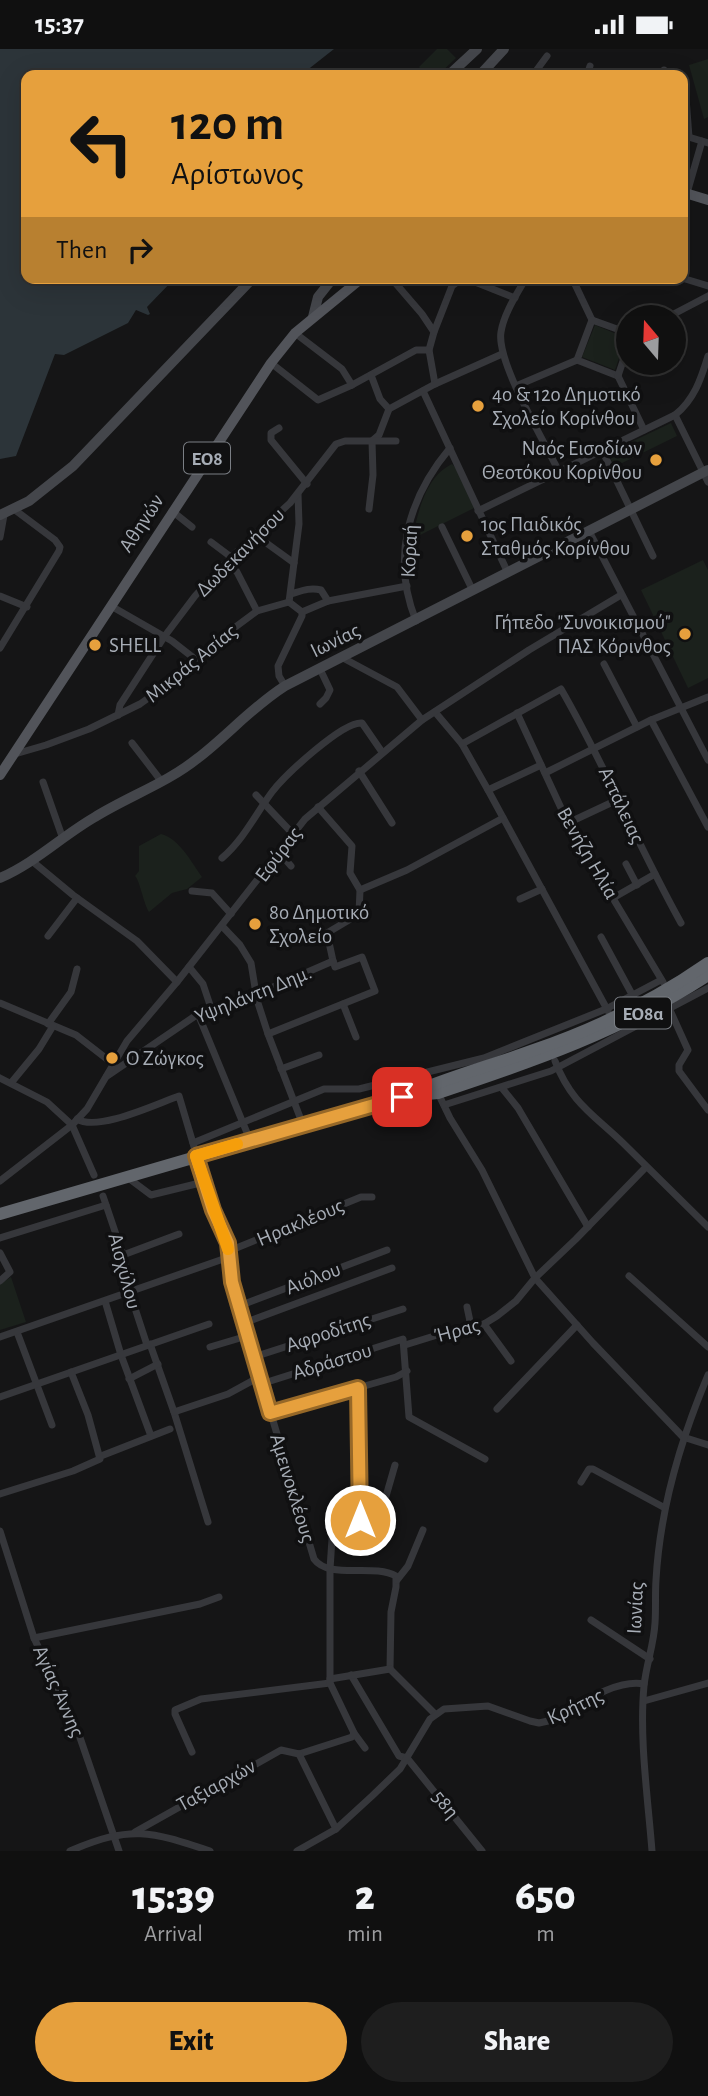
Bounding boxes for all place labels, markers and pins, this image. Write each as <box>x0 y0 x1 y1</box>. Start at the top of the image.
place label: 4ο & 12ο Δημοτικό Σχολείο Κορίνθου <box>492 384 641 429</box>
marker: 4ο & 12ο Δημοτικό Σχολείο Κορίνθου <box>470 398 486 414</box>
place label: Ναός Εισοδίων Θεοτόκου Κορίνθου <box>482 438 642 483</box>
marker: Ναός Εισοδίων Θεοτόκου Κορίνθου <box>648 452 664 468</box>
place label: 1ος Παιδικός Σταθμός Κορίνθου <box>481 514 630 559</box>
marker: 1ος Παιδικός Σταθμός Κορίνθου <box>459 528 475 544</box>
place label: Γήπεδο "Συνοικισμού" ΠΑΣ Κόρινθος <box>494 612 671 657</box>
marker: Γήπεδο "Συνοικισμού" ΠΑΣ Κόρινθος <box>677 626 693 642</box>
place label: SHELL <box>109 635 161 656</box>
marker: SHELL <box>87 637 103 653</box>
place label: 8ο Δημοτικό Σχολείο <box>269 902 369 947</box>
marker: 8ο Δημοτικό Σχολείο <box>247 916 263 932</box>
place label: Ο Ζώγκος <box>126 1048 204 1069</box>
marker: Ο Ζώγκος <box>104 1050 120 1066</box>
pin <box>372 1067 432 1127</box>

